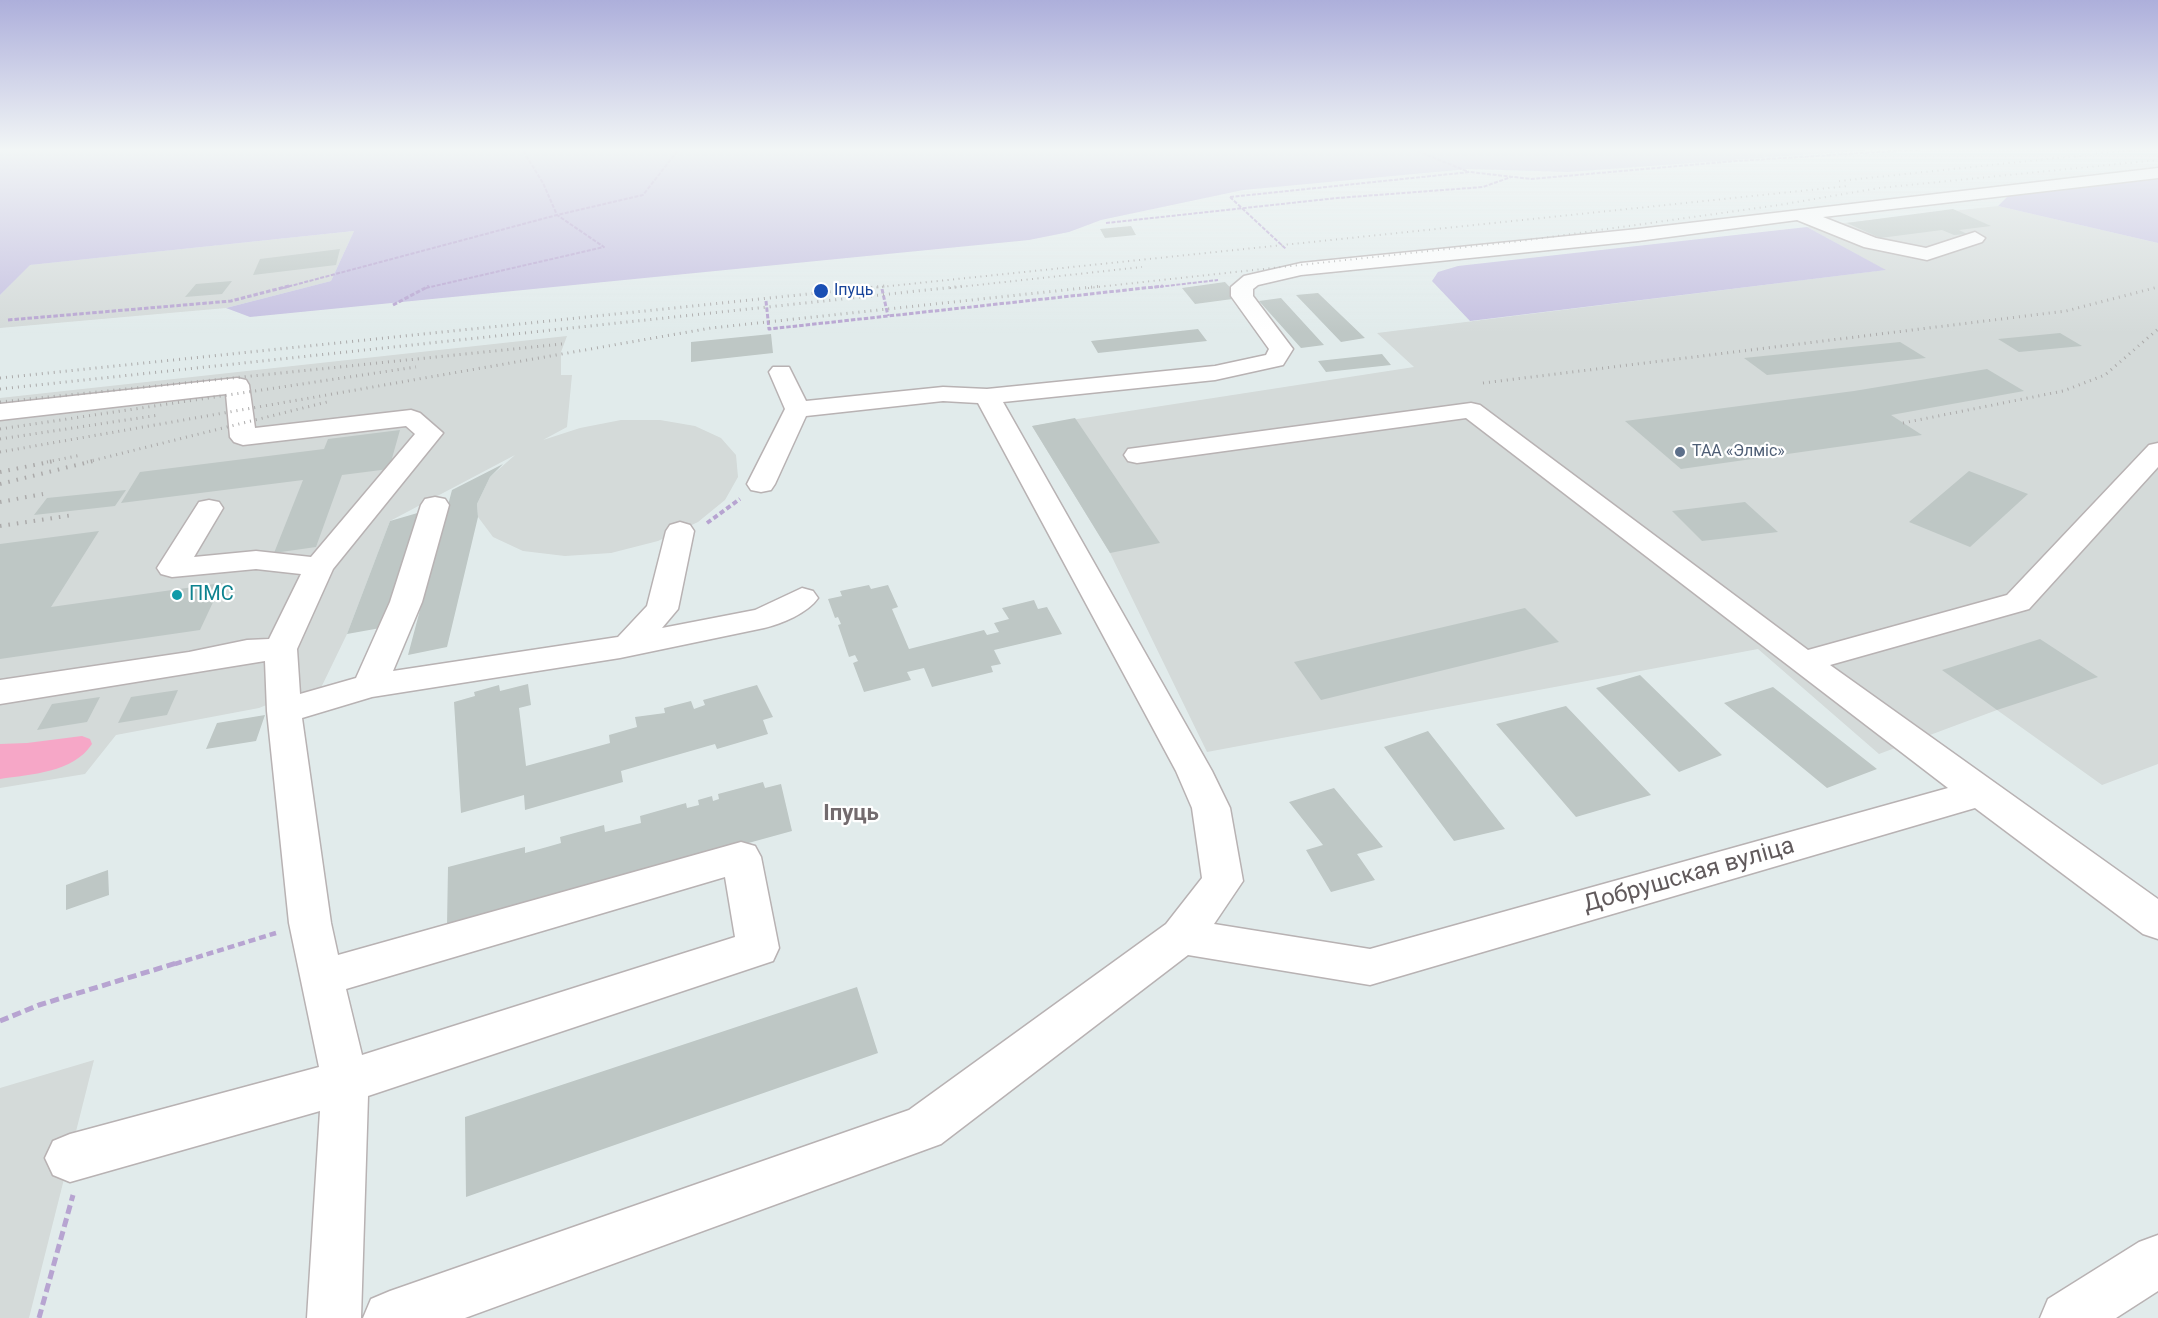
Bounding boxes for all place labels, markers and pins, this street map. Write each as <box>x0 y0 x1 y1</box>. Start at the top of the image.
place label: Іпуць <box>834 281 873 301</box>
marker: Іпуць <box>812 282 830 300</box>
place label: ТАА «Элміс» <box>1692 442 1785 462</box>
marker: ТАА «Элміс» <box>1673 445 1687 459</box>
place label: ПМС <box>189 583 234 607</box>
marker: ПМС <box>170 588 184 602</box>

